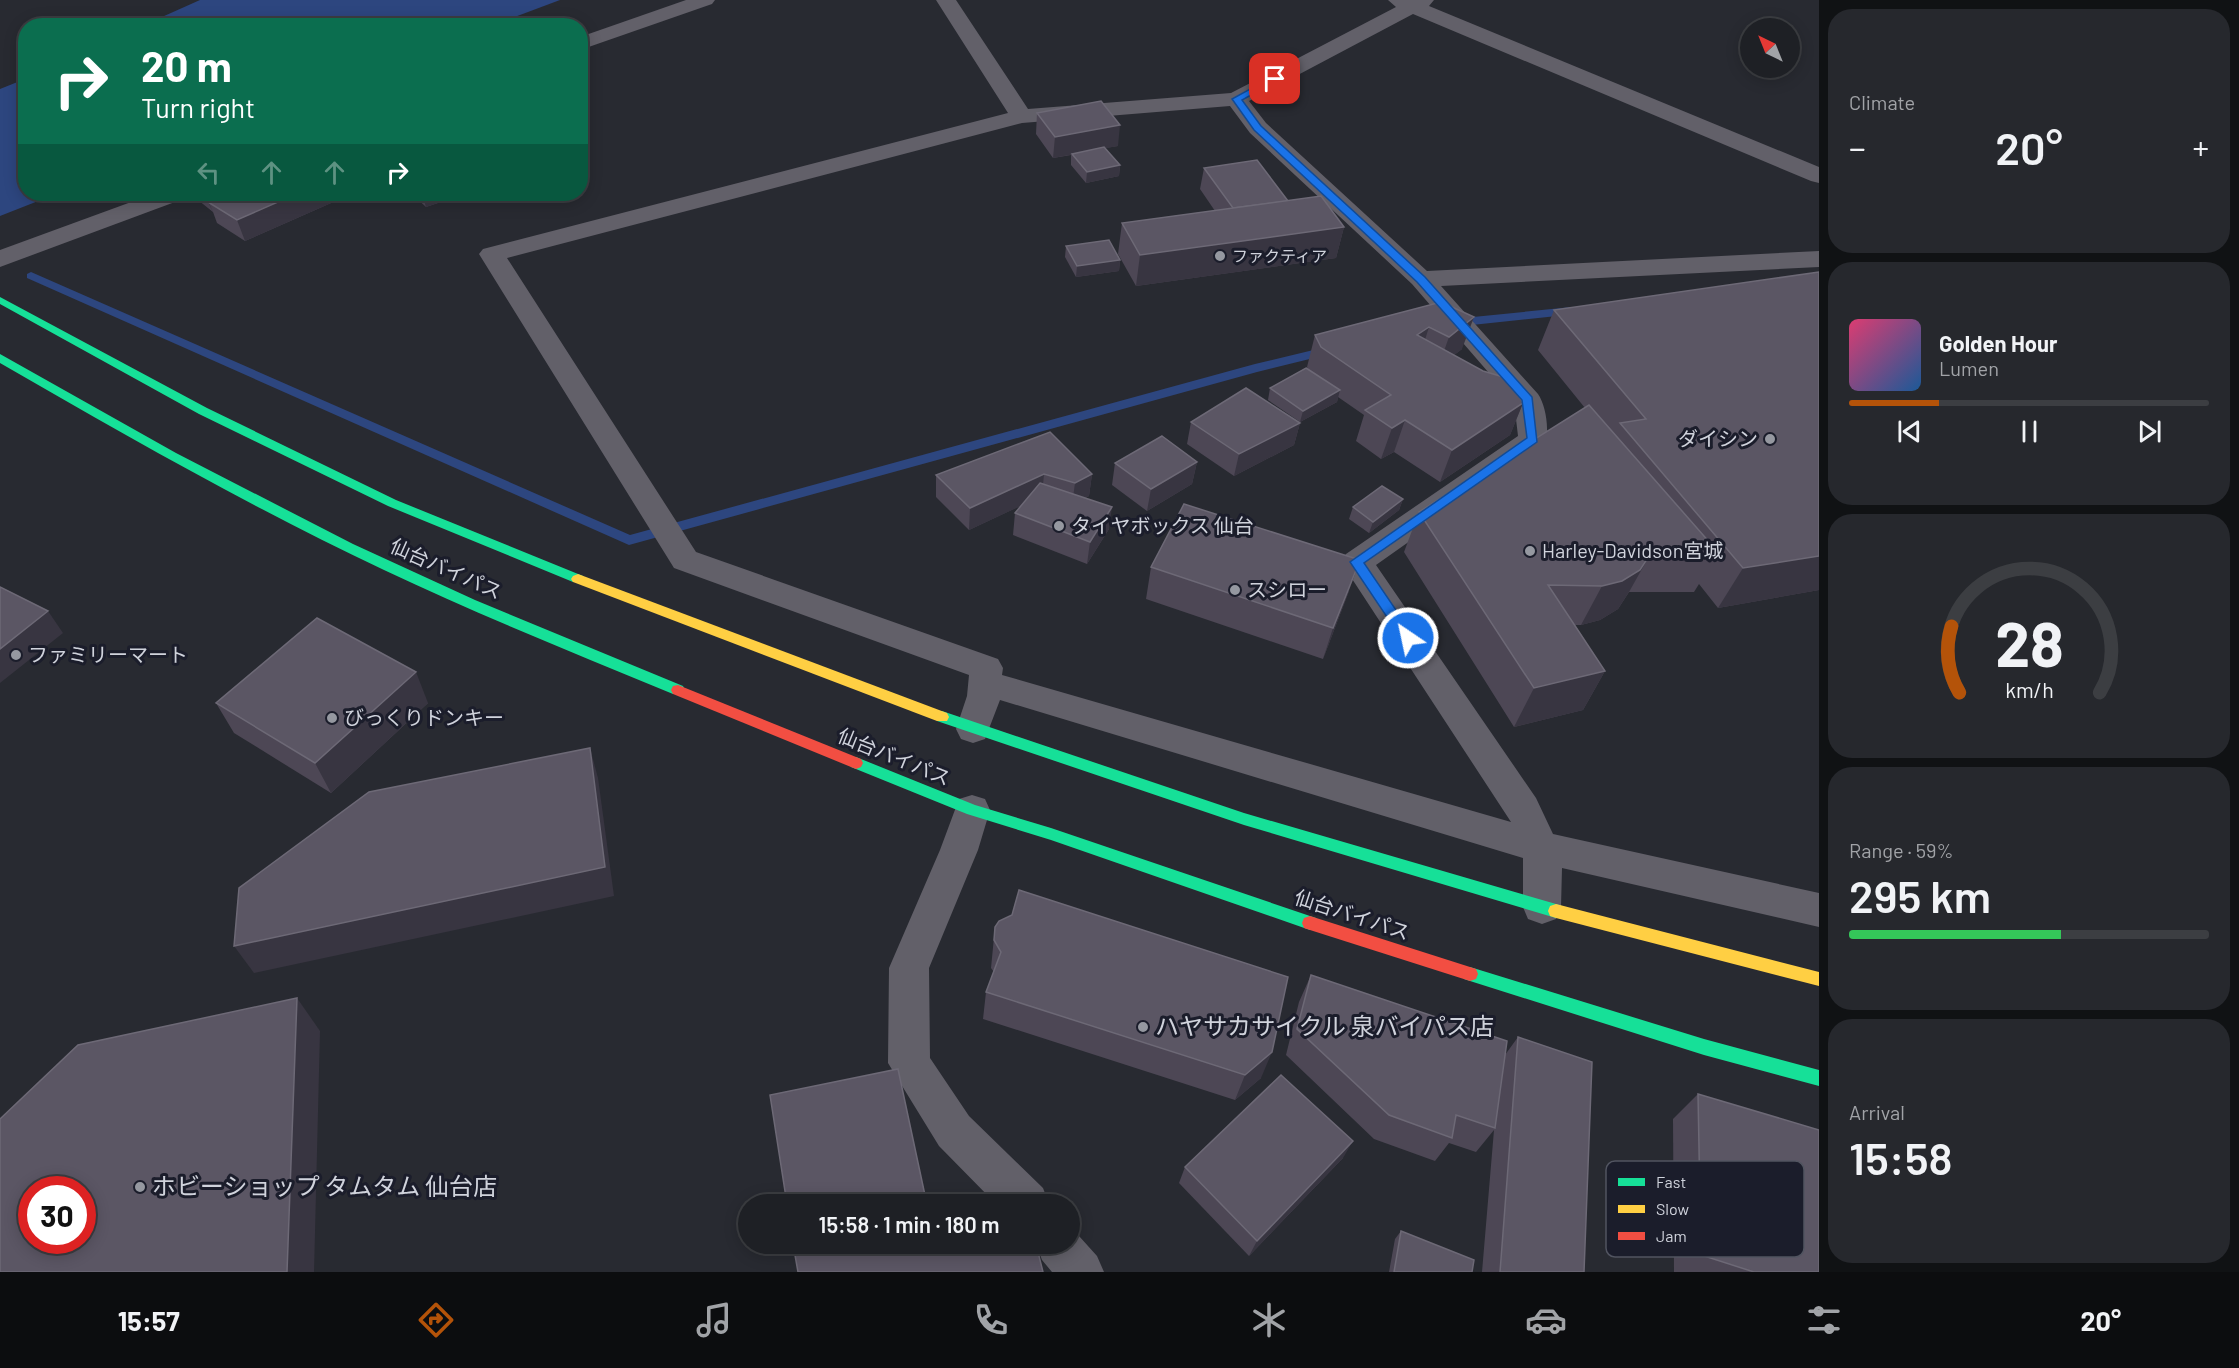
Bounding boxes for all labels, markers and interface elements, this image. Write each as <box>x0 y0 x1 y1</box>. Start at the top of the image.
north arrow <box>1740 18 1800 78</box>
map controls <box>1740 18 1800 78</box>
text: 20 m <box>141 40 232 90</box>
icon: right <box>42 42 120 120</box>
pin <box>1249 53 1300 104</box>
icon: arrive <box>1258 62 1291 95</box>
text: Climate <box>1849 90 1915 114</box>
text: Turn right <box>141 91 255 123</box>
text: 20° <box>1995 120 2063 174</box>
text: − <box>1849 127 1866 167</box>
text: + <box>2193 127 2209 167</box>
icon: left <box>192 156 225 189</box>
icon: ahead <box>255 156 288 189</box>
icon: ahead <box>318 156 351 189</box>
icon: right <box>381 156 414 189</box>
place label: ファクティア <box>1232 246 1327 265</box>
marker: ファクティア <box>1213 249 1227 263</box>
text: Golden Hour <box>1939 330 2057 356</box>
text: Lumen <box>1939 356 1999 380</box>
icon: previous <box>1893 415 1926 448</box>
icon: pause <box>2013 415 2046 448</box>
icon: next <box>2133 415 2166 448</box>
place label: ダイシン <box>1678 426 1758 450</box>
marker: ダイシン <box>1763 432 1777 446</box>
place label: タイヤボックス 仙台 <box>1071 513 1254 537</box>
marker: タイヤボックス 仙台 <box>1052 519 1066 533</box>
street label: 仙台バイパス <box>387 533 506 603</box>
place label: Harley-Davidson宮城 <box>1542 538 1724 562</box>
marker: Harley-Davidson宮城 <box>1523 544 1537 558</box>
place label: スシロー <box>1247 577 1327 601</box>
marker: スシロー <box>1228 583 1242 597</box>
text: 28 <box>1995 605 2063 679</box>
position arrow <box>1376 606 1440 670</box>
place label: ファミリーマート <box>28 642 188 666</box>
marker: ファミリーマート <box>9 648 23 662</box>
text: km/h <box>2005 677 2053 702</box>
place label: びっくりドンキー <box>344 705 504 729</box>
marker: びっくりドンキー <box>325 711 339 725</box>
street label: 仙台バイパス <box>834 723 954 790</box>
text: Range · 59% <box>1849 838 1953 862</box>
text: 295 km <box>1849 868 1991 922</box>
street label: 仙台バイパス <box>1292 884 1413 944</box>
place label: ハヤサカサイクル 泉バイパス店 <box>1155 1011 1494 1040</box>
marker: ハヤサカサイクル 泉バイパス店 <box>1136 1020 1150 1034</box>
text: Arrival <box>1849 1100 1905 1124</box>
text: 15:58 <box>1849 1130 1953 1184</box>
legend <box>1606 1161 1804 1257</box>
place label: ホビーショップ タムタム 仙台店 <box>152 1171 497 1200</box>
text: Fast <box>1656 1172 1686 1191</box>
speed limit sign: 30 <box>18 1176 96 1254</box>
marker: ホビーショップ タムタム 仙台店 <box>133 1180 147 1194</box>
text: Slow <box>1656 1199 1689 1218</box>
text: 15:58 · 1 min · 180 m <box>819 1211 999 1237</box>
text: Jam <box>1656 1226 1687 1245</box>
icon: directions <box>415 1299 457 1341</box>
icon: music <box>693 1299 735 1341</box>
icon: phone <box>970 1299 1012 1341</box>
icon: climate <box>1248 1299 1290 1341</box>
icon: car <box>1525 1299 1567 1341</box>
icon: filters <box>1803 1299 1845 1341</box>
text: 15:57 <box>118 1304 180 1336</box>
text: 20° <box>2080 1304 2121 1336</box>

